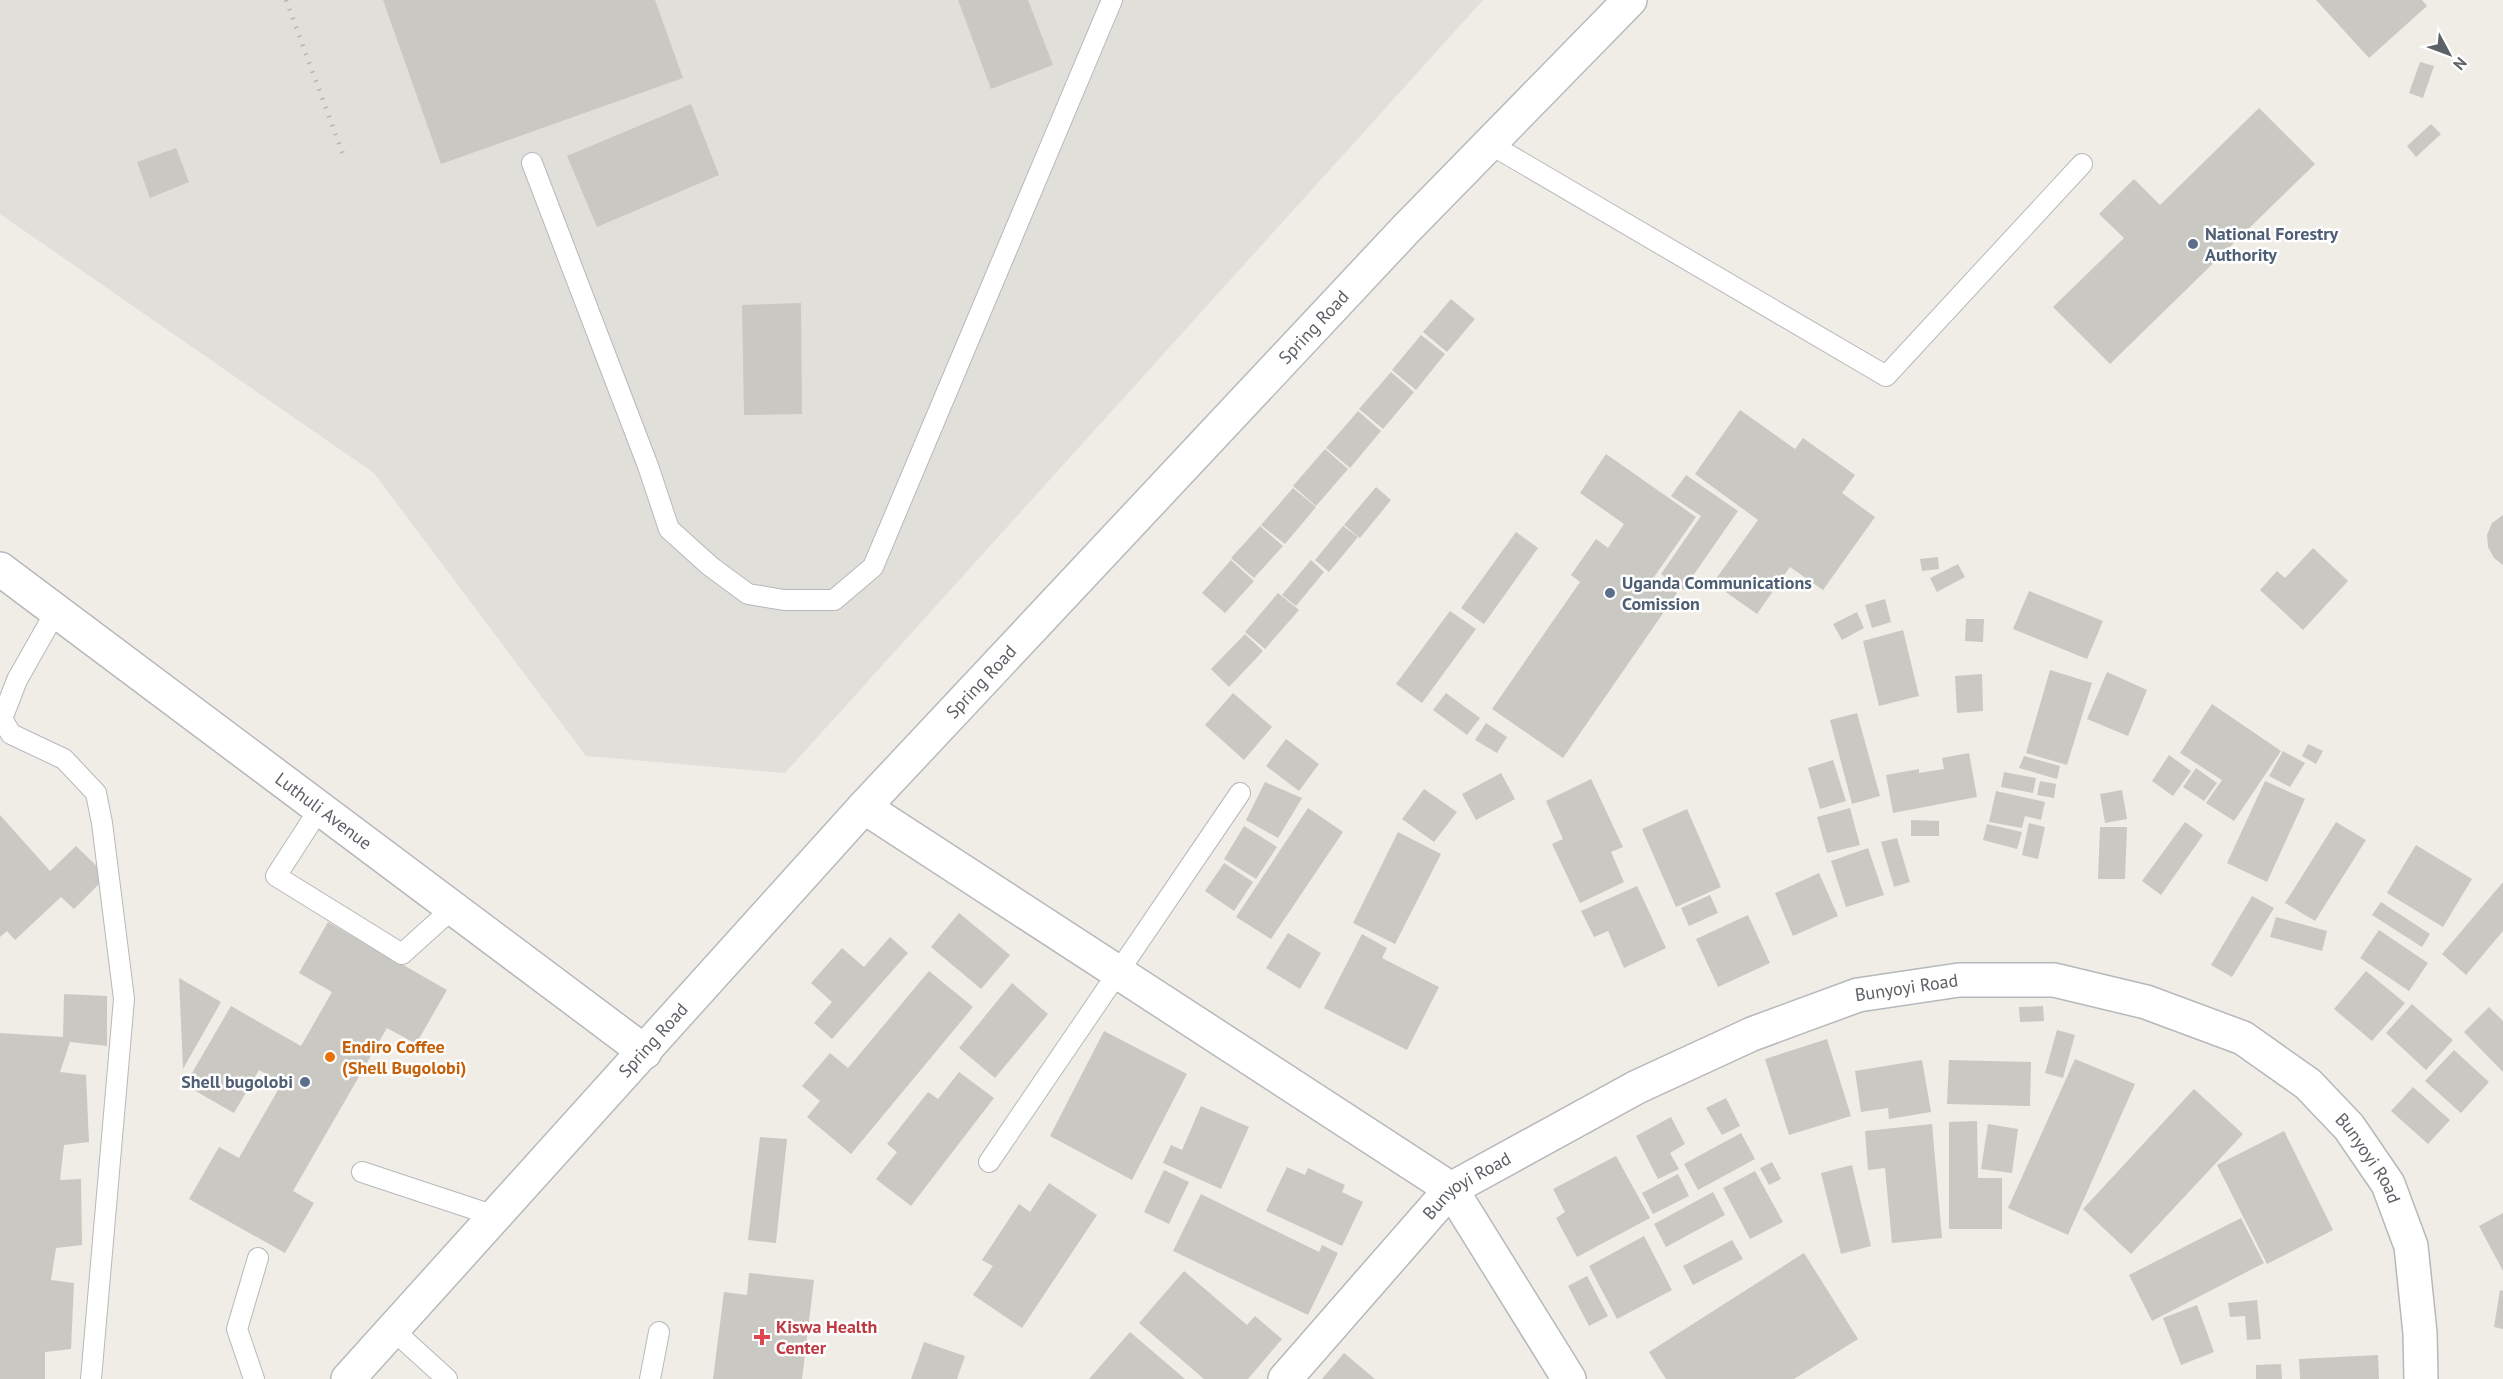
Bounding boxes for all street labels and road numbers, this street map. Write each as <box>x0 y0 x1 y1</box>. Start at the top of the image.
street label: Spring Road <box>1273 285 1354 369</box>
street label: Spring Road <box>941 640 1021 723</box>
street label: Luthuli Avenue <box>271 767 377 854</box>
street label: Bunyoyi Road <box>1853 968 1959 1006</box>
street label: Spring Road <box>613 998 693 1082</box>
street label: Bunyoyi Road <box>2331 1108 2406 1206</box>
street label: Bunyoyi Road <box>1417 1146 1515 1224</box>

